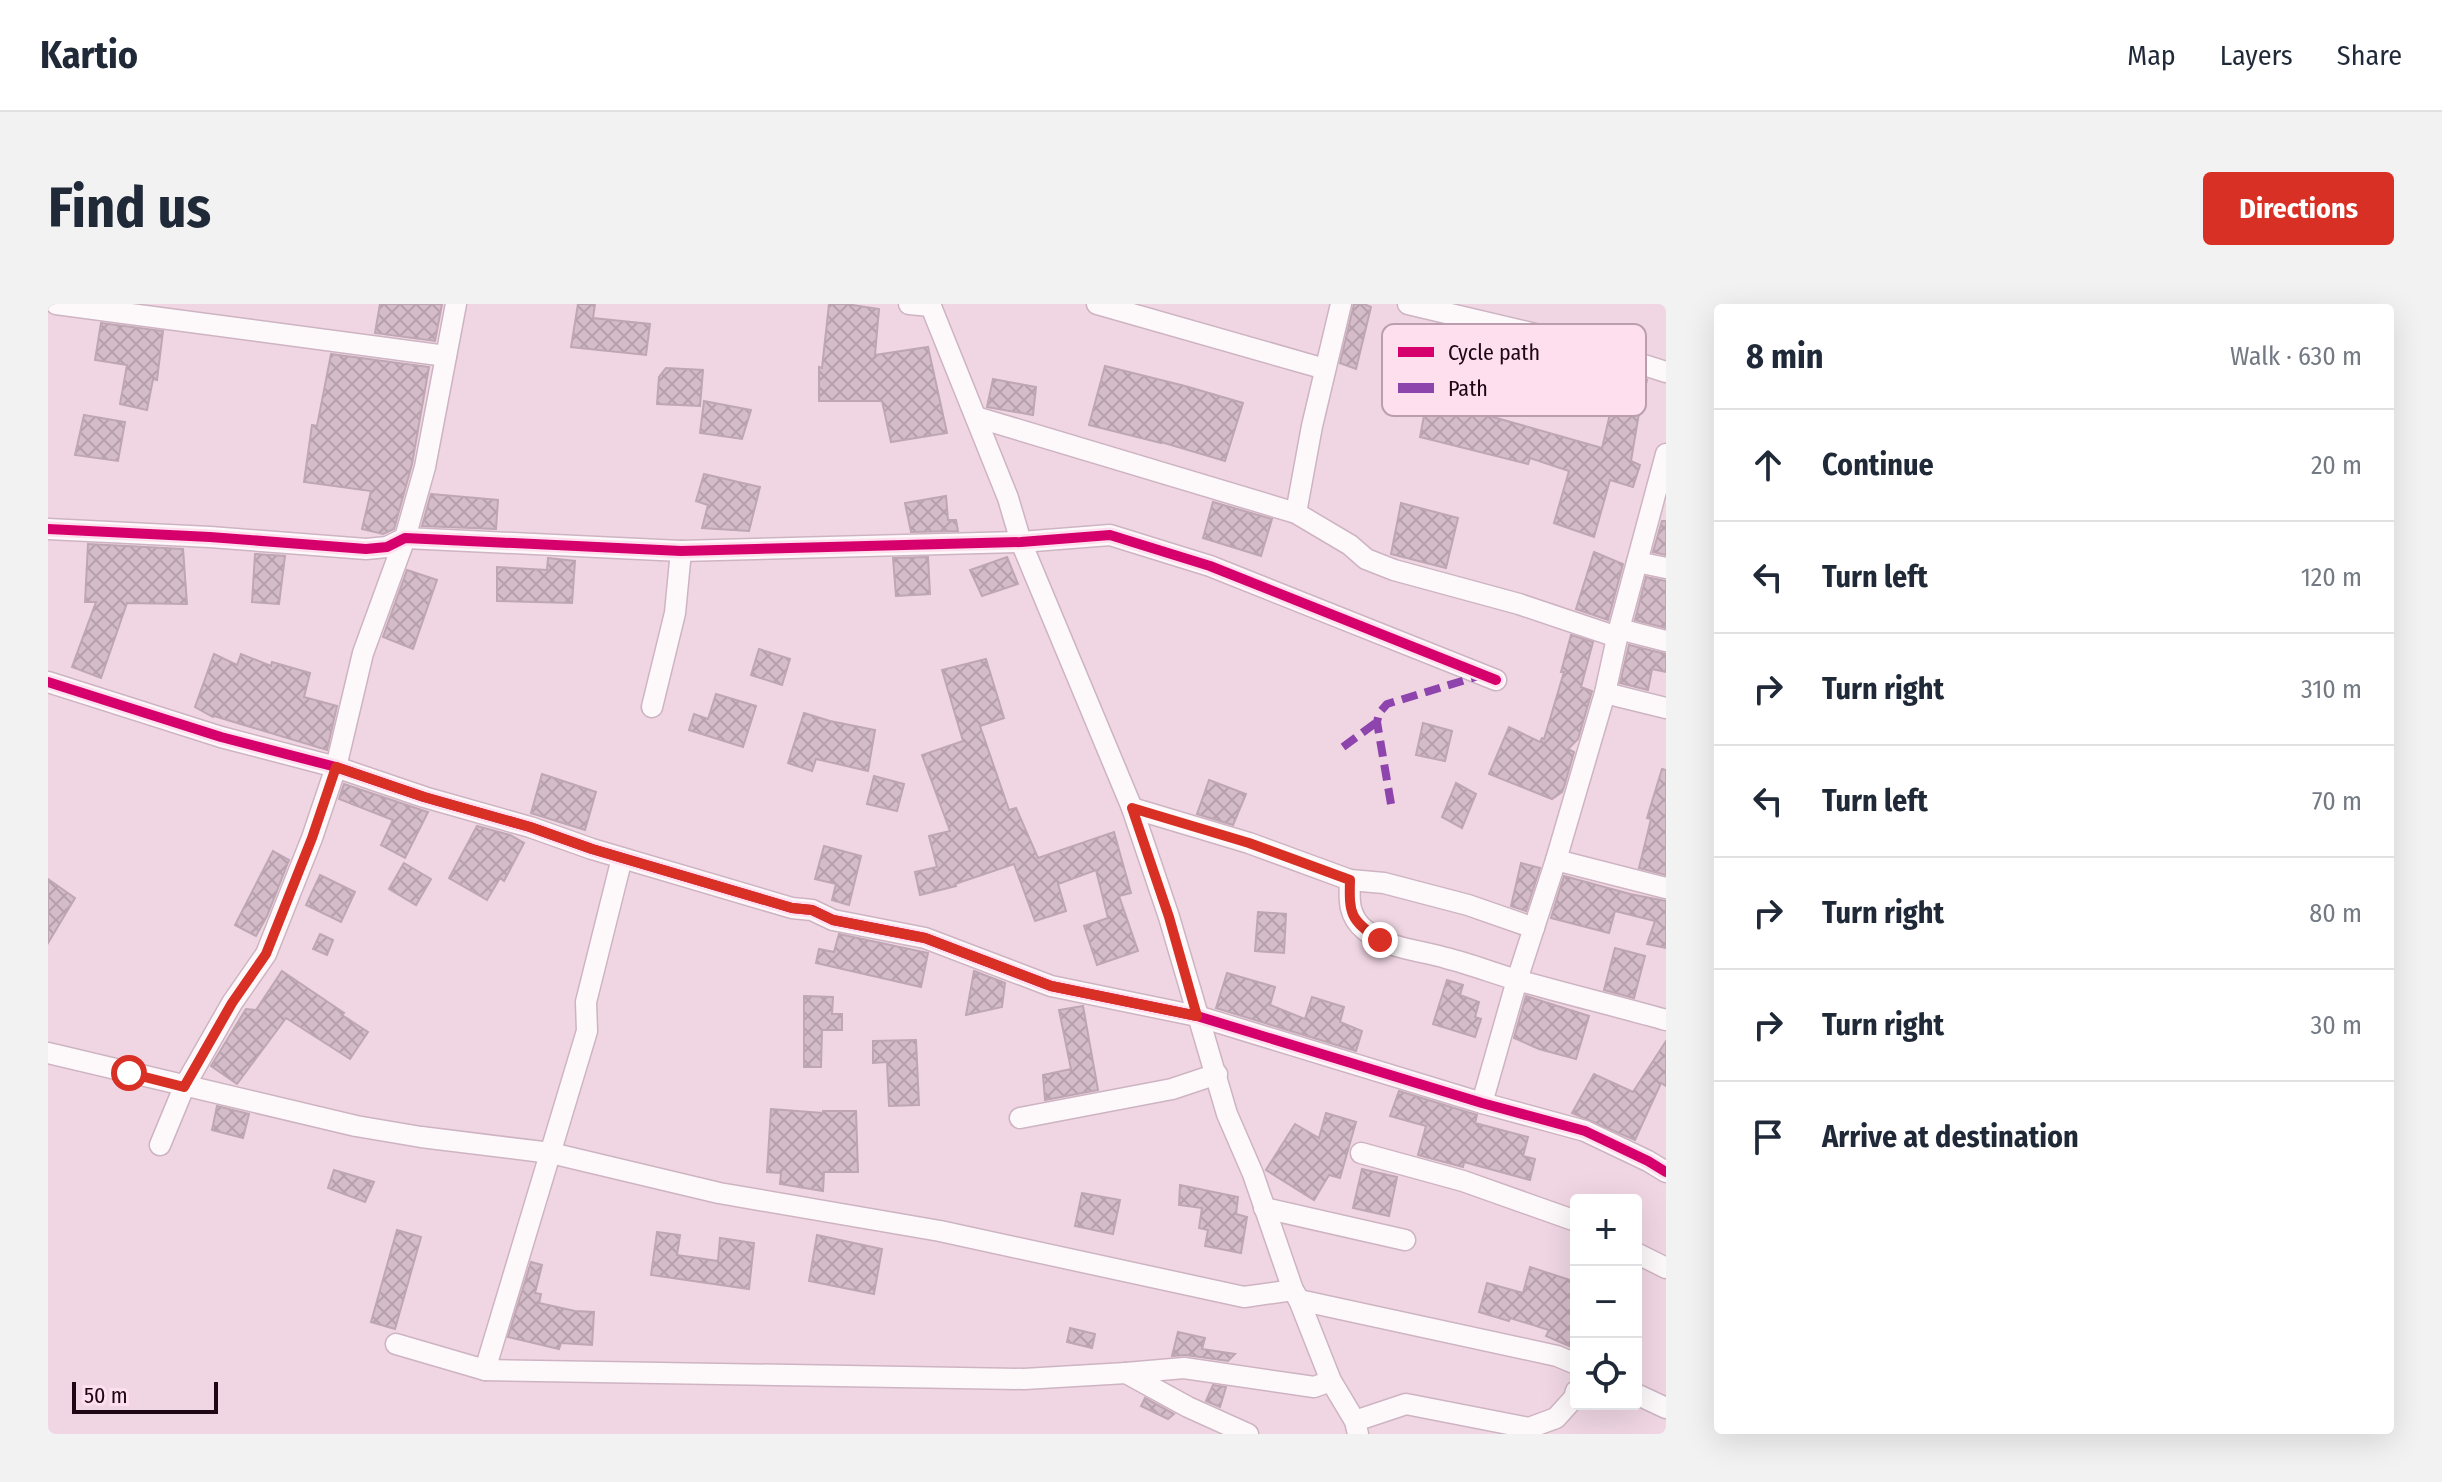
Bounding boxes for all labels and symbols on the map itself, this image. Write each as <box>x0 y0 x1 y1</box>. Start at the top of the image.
legend <box>1382 324 1646 416</box>
text: Cycle path <box>1448 339 1540 366</box>
text: Path <box>1448 375 1488 402</box>
route end <box>1362 922 1398 958</box>
route start <box>111 1055 147 1091</box>
scale bar <box>72 1378 218 1414</box>

